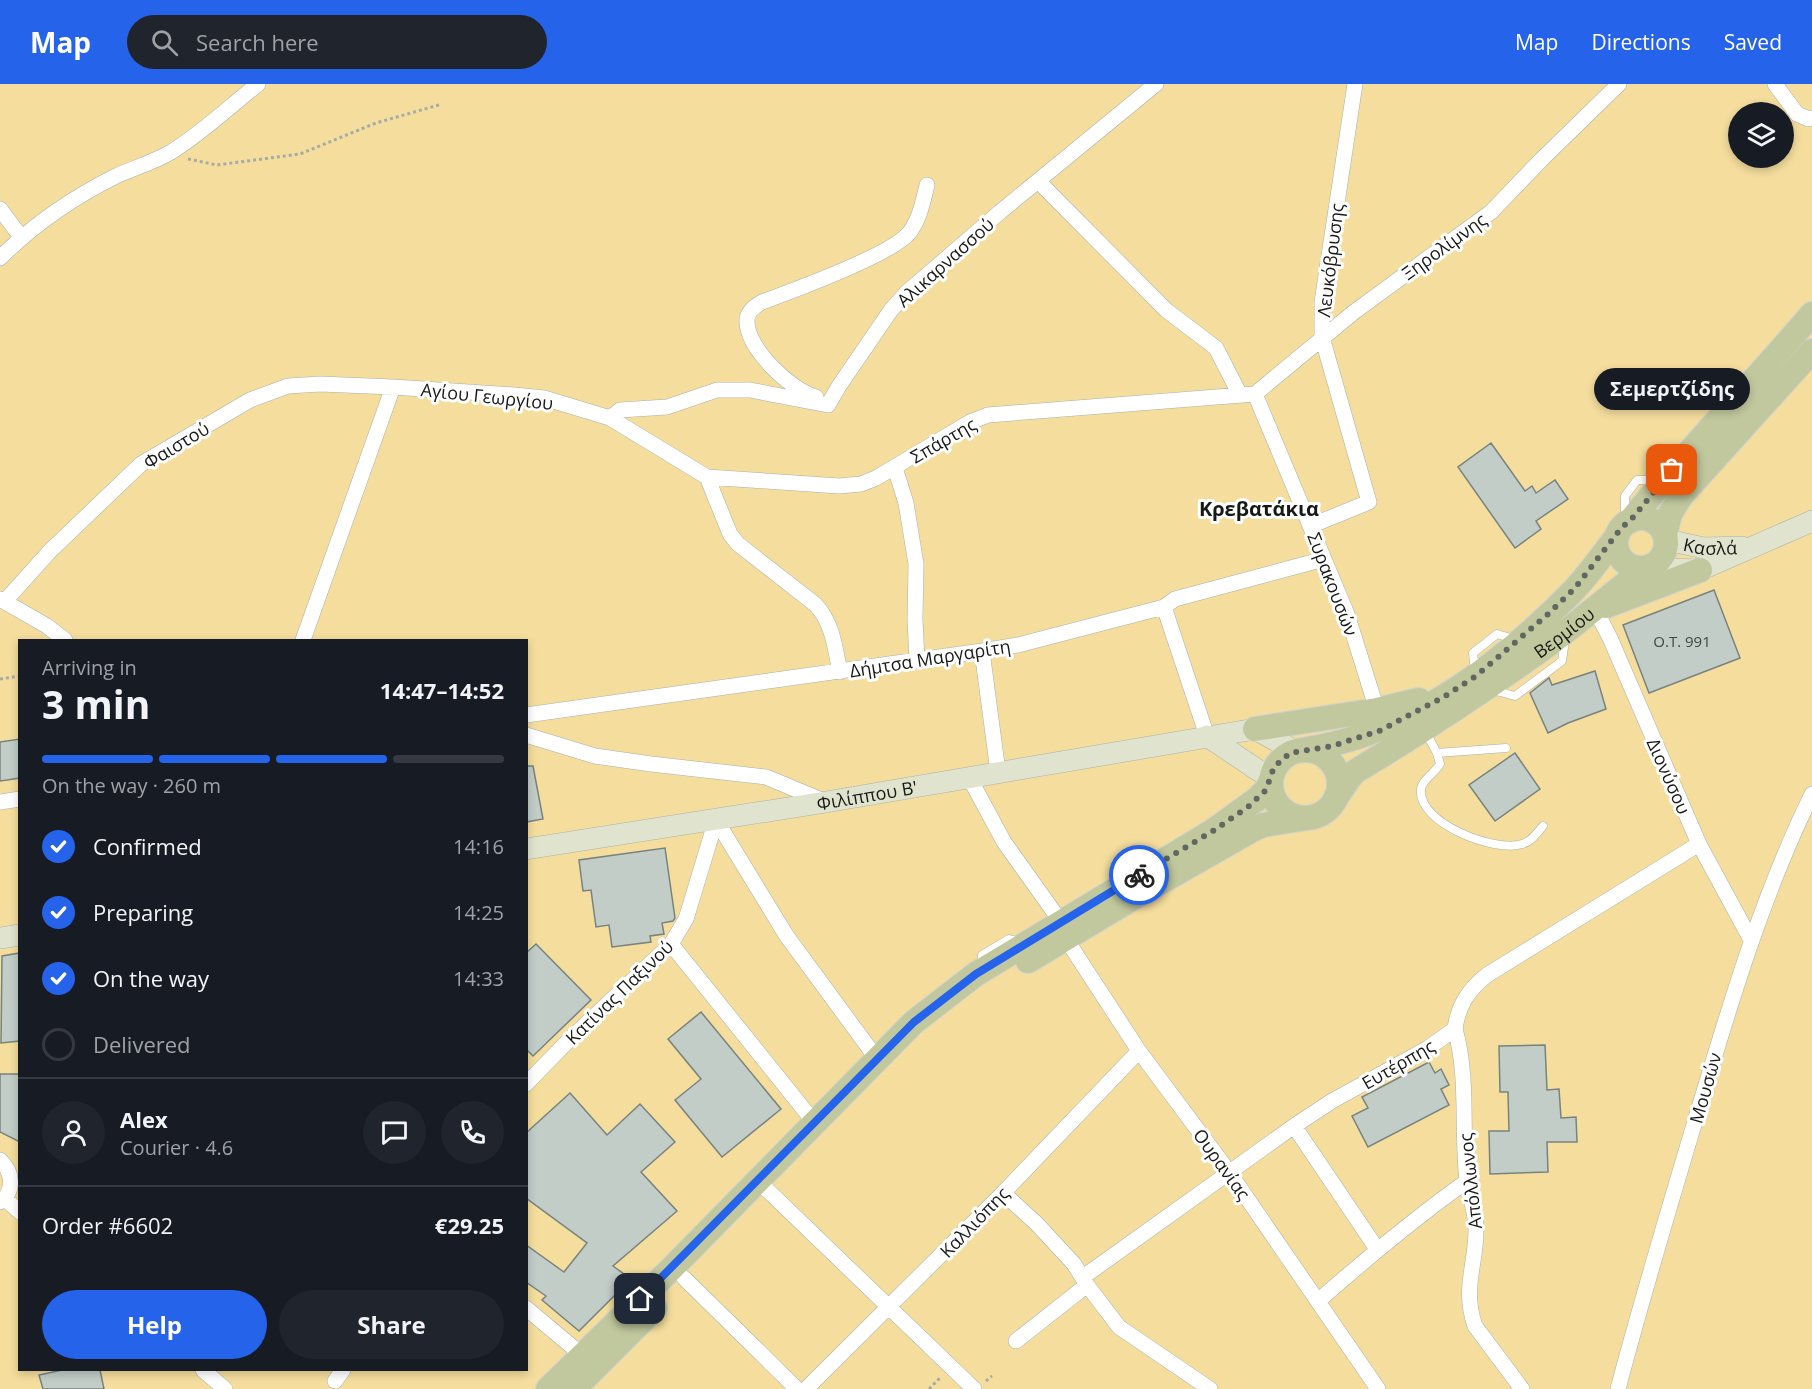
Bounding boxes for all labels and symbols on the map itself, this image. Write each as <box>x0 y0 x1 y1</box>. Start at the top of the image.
street label: Λευκόβρυσης <box>1311 201 1349 318</box>
street label: Ξηρολίμνης <box>1397 207 1491 285</box>
street label: Αλικαρνασσού <box>891 212 999 312</box>
callout: Σεμερτζίδης <box>1594 368 1750 410</box>
street label: Αγίου Γεωργίου <box>420 377 554 415</box>
street label: Σπάρτης <box>906 411 980 468</box>
street label: Φαιστού <box>139 416 213 474</box>
pin <box>1646 444 1697 495</box>
district label: Κρεβατάκια <box>1199 495 1319 522</box>
street label: Συρακουσών <box>1302 529 1364 639</box>
street label: Κασλά <box>1681 532 1737 560</box>
street label: Βερμίου <box>1529 602 1599 663</box>
house number: Ο.Τ. 991 <box>1653 631 1711 651</box>
street label: Δήμτσα Μαργαρίτη <box>848 633 1012 683</box>
street label: Διονύσου <box>1642 734 1696 818</box>
street label: Φιλίππου Β' <box>815 775 919 815</box>
courier <box>1109 845 1169 905</box>
street label: Κατίνας Παξινού <box>560 934 678 1050</box>
street label: Ευτέρπης <box>1357 1033 1439 1094</box>
street label: Μουσών <box>1683 1050 1727 1126</box>
street label: Ουρανίας <box>1188 1124 1256 1205</box>
street label: Απόλλωνος <box>1453 1132 1487 1230</box>
street label: Καλλιόπης <box>934 1181 1014 1263</box>
pin <box>614 1273 665 1324</box>

